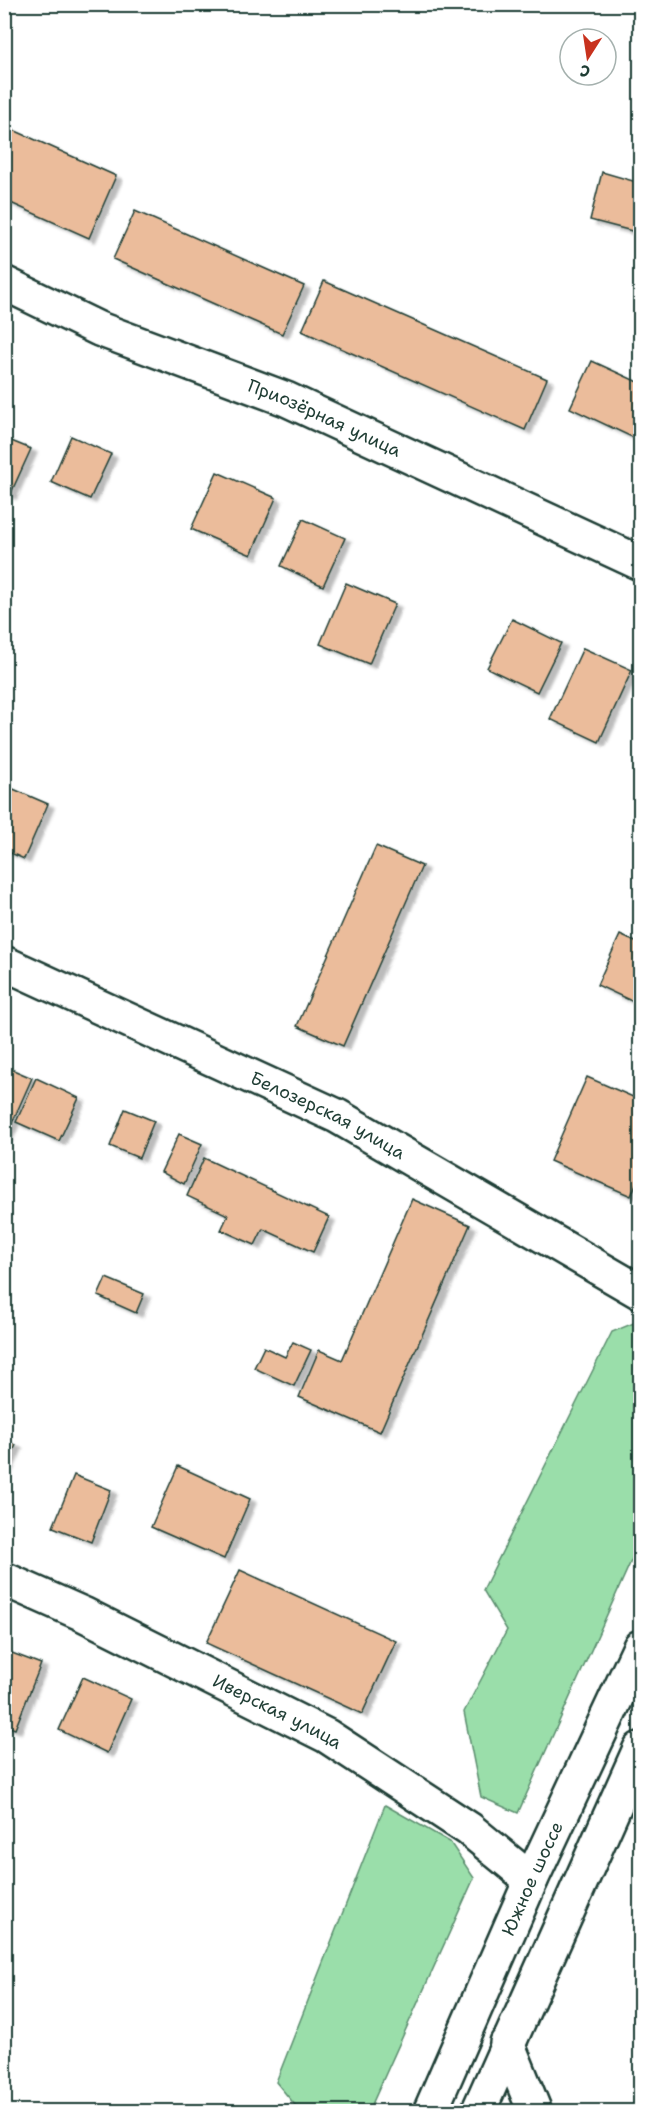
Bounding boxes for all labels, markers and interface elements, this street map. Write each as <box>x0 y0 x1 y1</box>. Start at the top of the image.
north arrow <box>558 27 618 87</box>
text: С <box>578 60 592 82</box>
street label: Приозёрная улица <box>244 374 405 463</box>
street label: Белозерская улица <box>247 1066 410 1165</box>
street label: Иверская улица <box>209 1669 347 1755</box>
street label: Южное шоссе <box>496 1818 569 1939</box>

